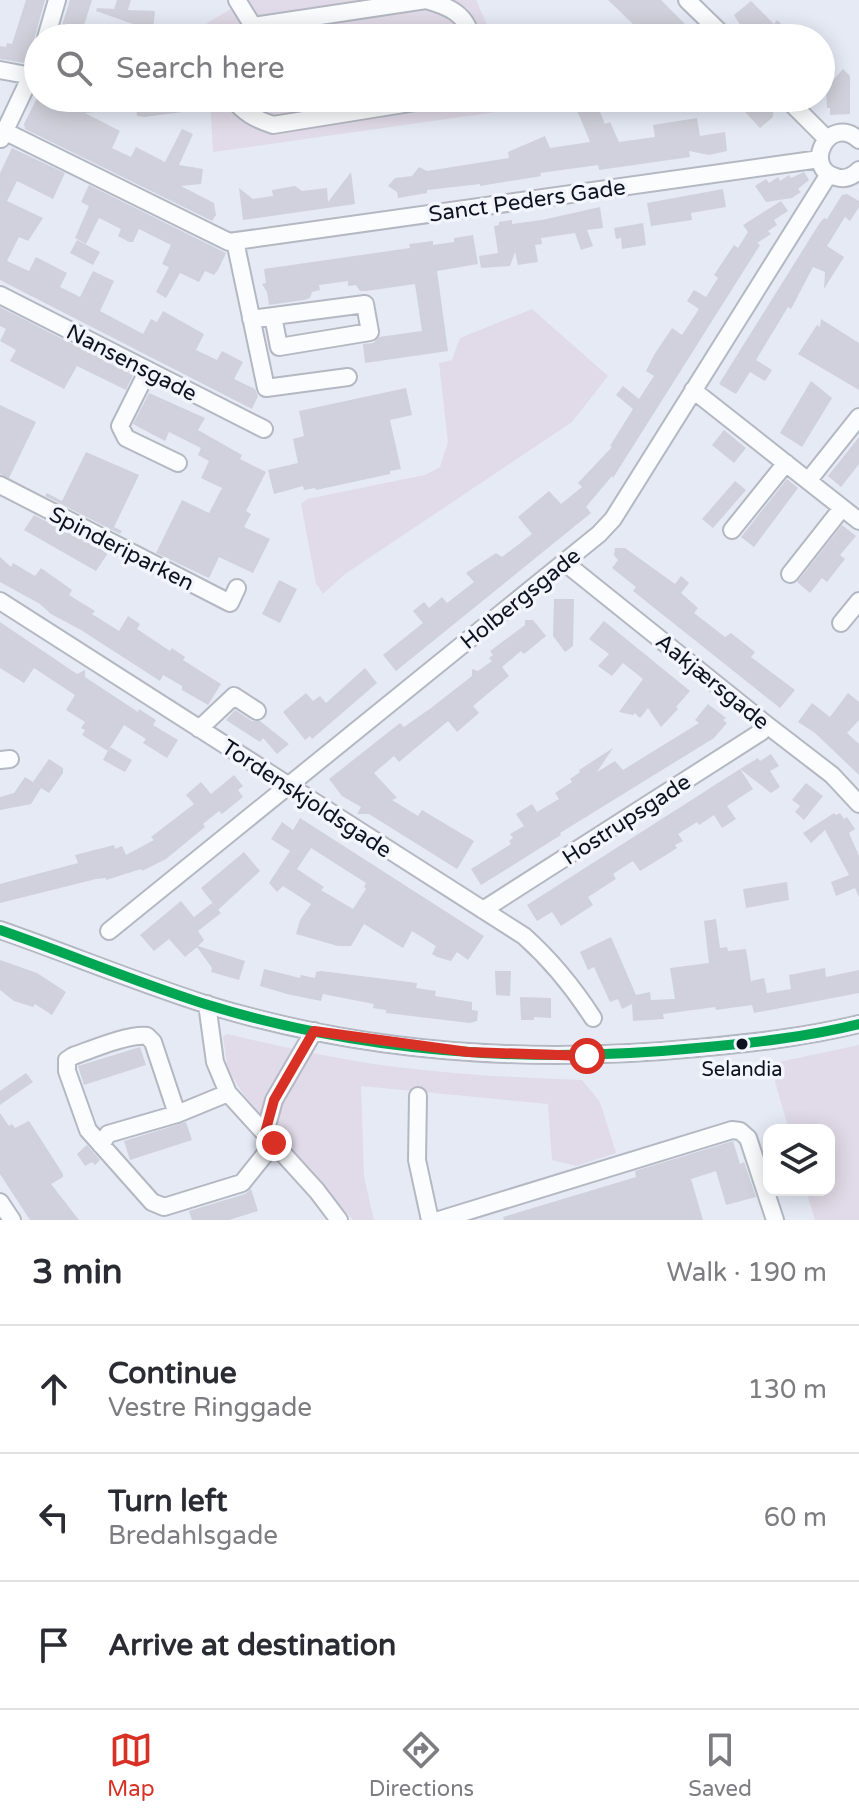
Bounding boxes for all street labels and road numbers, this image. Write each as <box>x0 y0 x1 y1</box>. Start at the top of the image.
street label: Sanct Peders Gade <box>427 174 627 228</box>
street label: Nansensgade <box>62 319 201 407</box>
street label: Spinderiparken <box>45 501 198 596</box>
street label: Holbergsgade <box>455 543 586 655</box>
street label: Aakjærsgade <box>651 628 774 735</box>
street label: Tordenskjoldsgade <box>217 734 396 863</box>
street label: Hostrupsgade <box>558 769 695 871</box>

